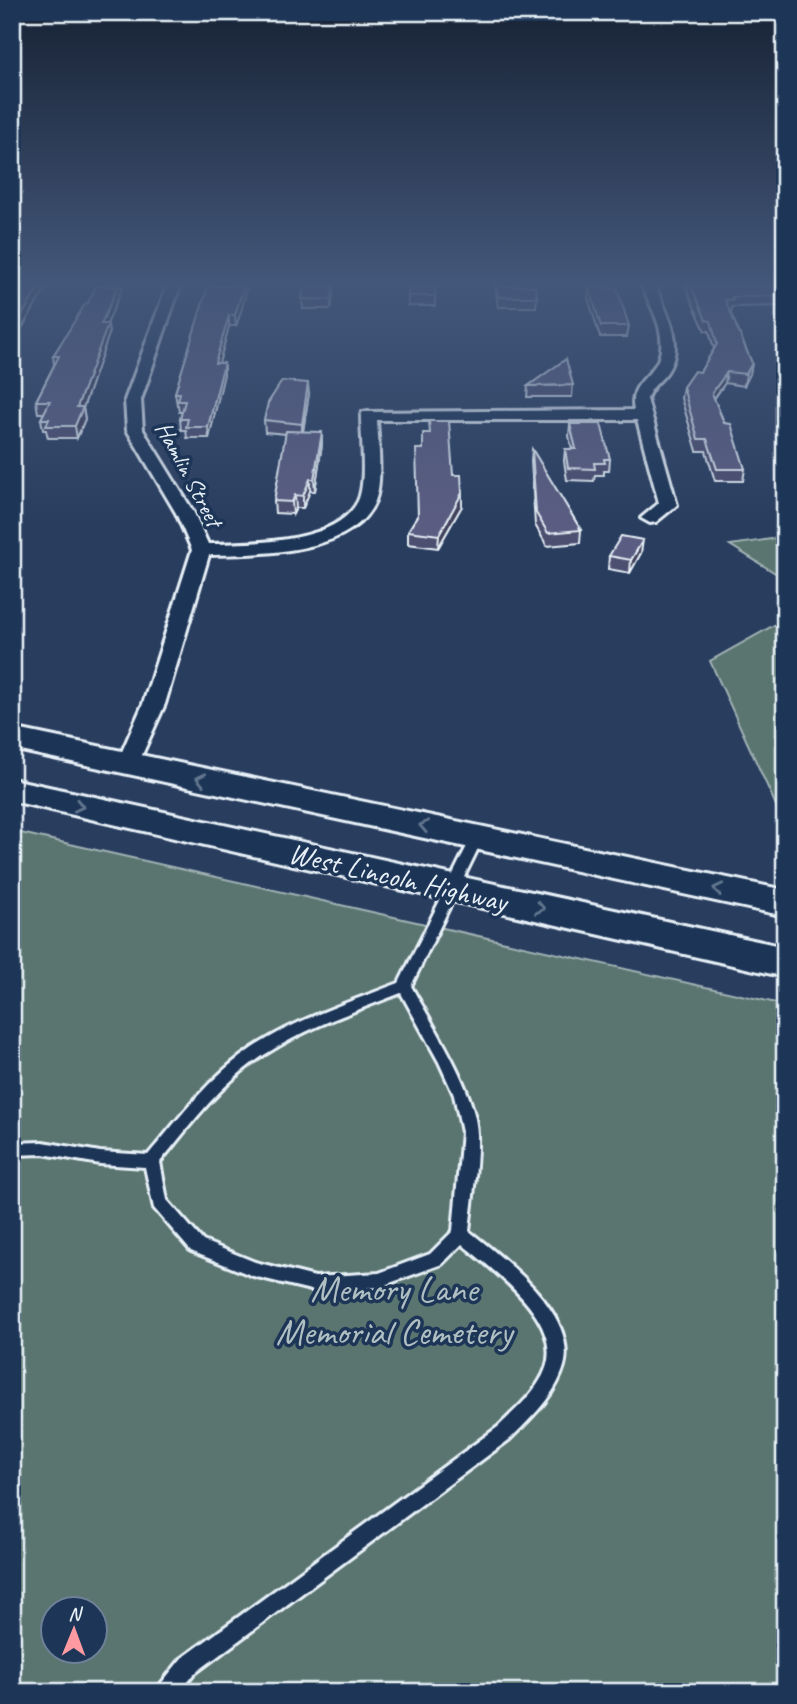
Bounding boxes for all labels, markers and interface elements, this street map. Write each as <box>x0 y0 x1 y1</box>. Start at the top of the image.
street label: Hamlin Street <box>149 416 231 534</box>
one-way arrow <box>195 772 207 787</box>
one-way arrow <box>73 797 85 812</box>
one-way arrow <box>418 820 430 835</box>
street label: West Lincoln Highway <box>285 833 514 921</box>
one-way arrow <box>712 883 724 897</box>
one-way arrow <box>534 900 546 914</box>
park label: Memory Lane Memorial Cemetery <box>276 1265 516 1355</box>
north arrow <box>38 1596 108 1666</box>
text: N <box>68 1602 84 1626</box>

